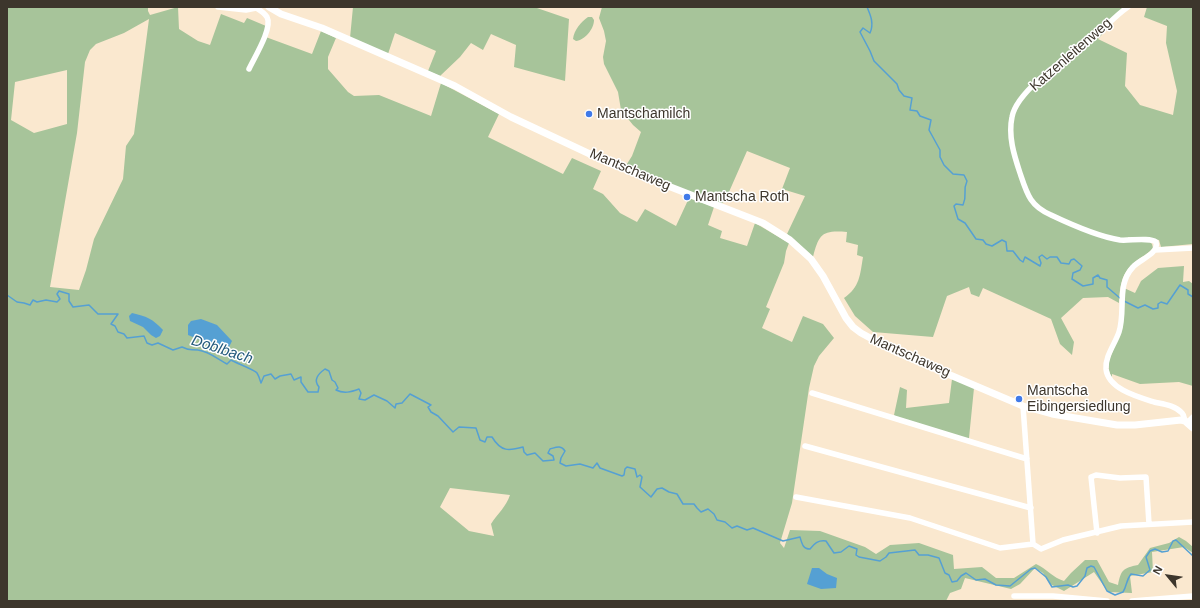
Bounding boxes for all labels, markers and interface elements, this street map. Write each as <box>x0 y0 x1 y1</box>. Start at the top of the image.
street label: Katzenleitenweg <box>1027 15 1115 95</box>
place label: Mantschamilch <box>597 106 690 122</box>
marker: Mantschamilch <box>584 109 594 119</box>
street label: Mantschaweg <box>587 145 673 195</box>
place label: Mantscha Roth <box>695 189 789 205</box>
marker: Mantscha Roth <box>682 192 692 202</box>
street label: Mantschaweg <box>867 331 953 381</box>
water label: Doblbach <box>189 332 255 368</box>
place label: Mantscha Eibingersiedlung <box>1027 383 1131 416</box>
marker: Mantscha Eibingersiedlung <box>1014 394 1024 404</box>
north arrow <box>1148 556 1188 596</box>
text: N <box>1150 564 1165 577</box>

